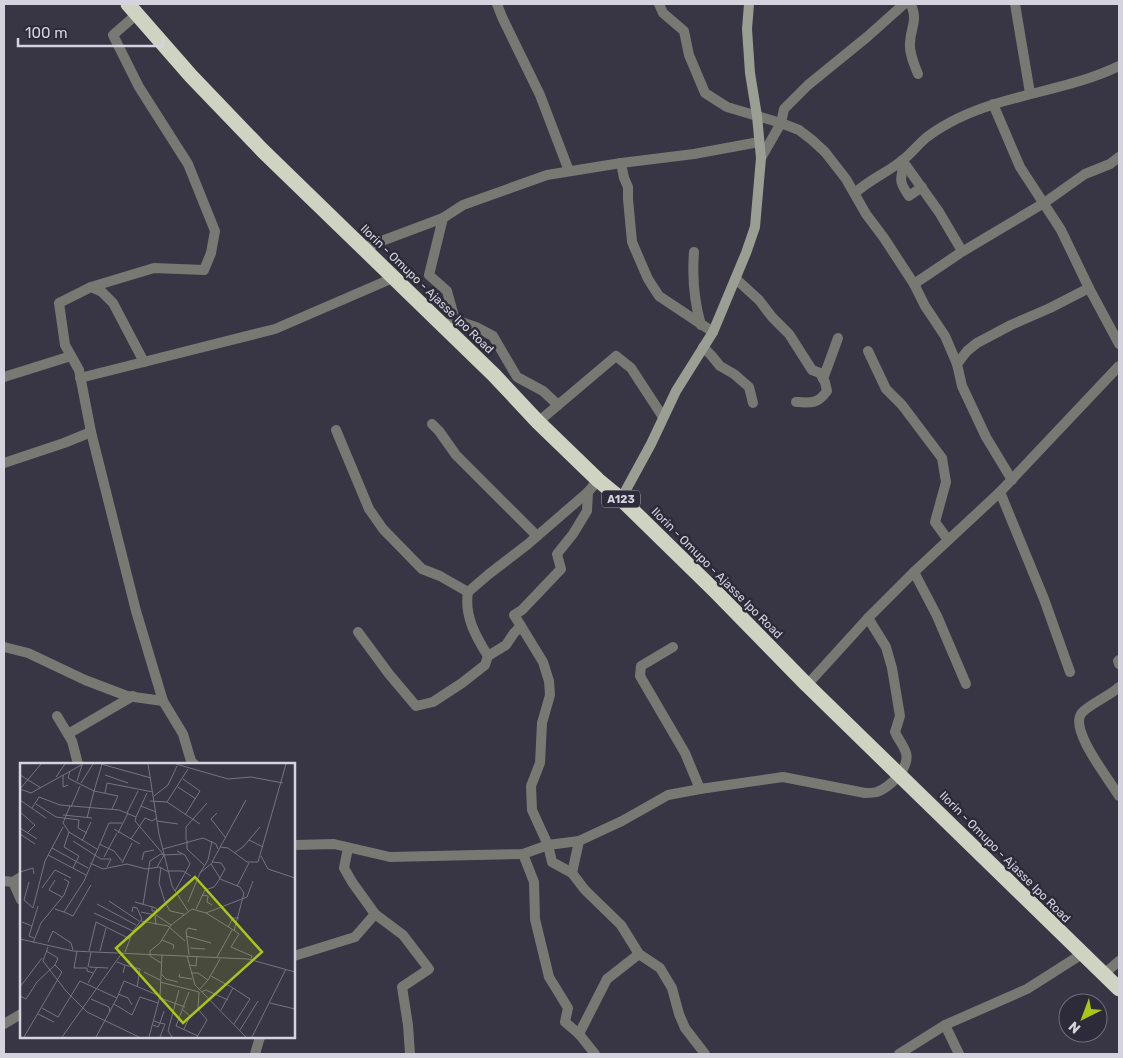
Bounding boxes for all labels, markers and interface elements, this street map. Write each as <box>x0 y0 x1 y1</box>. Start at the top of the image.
scale bar <box>18 15 162 47</box>
text: 100 m <box>25 24 67 42</box>
street label: Ilorin - Omupo - Ajasse Ipo Road <box>358 222 496 356</box>
road number: A123 <box>602 490 640 508</box>
street label: Ilorin - Omupo - Ajasse Ipo Road <box>649 505 785 641</box>
inset map <box>20 763 295 1038</box>
street label: Ilorin - Omupo - Ajasse Ipo Road <box>937 789 1073 925</box>
north arrow <box>1058 993 1108 1043</box>
text: N <box>1065 1018 1084 1037</box>

